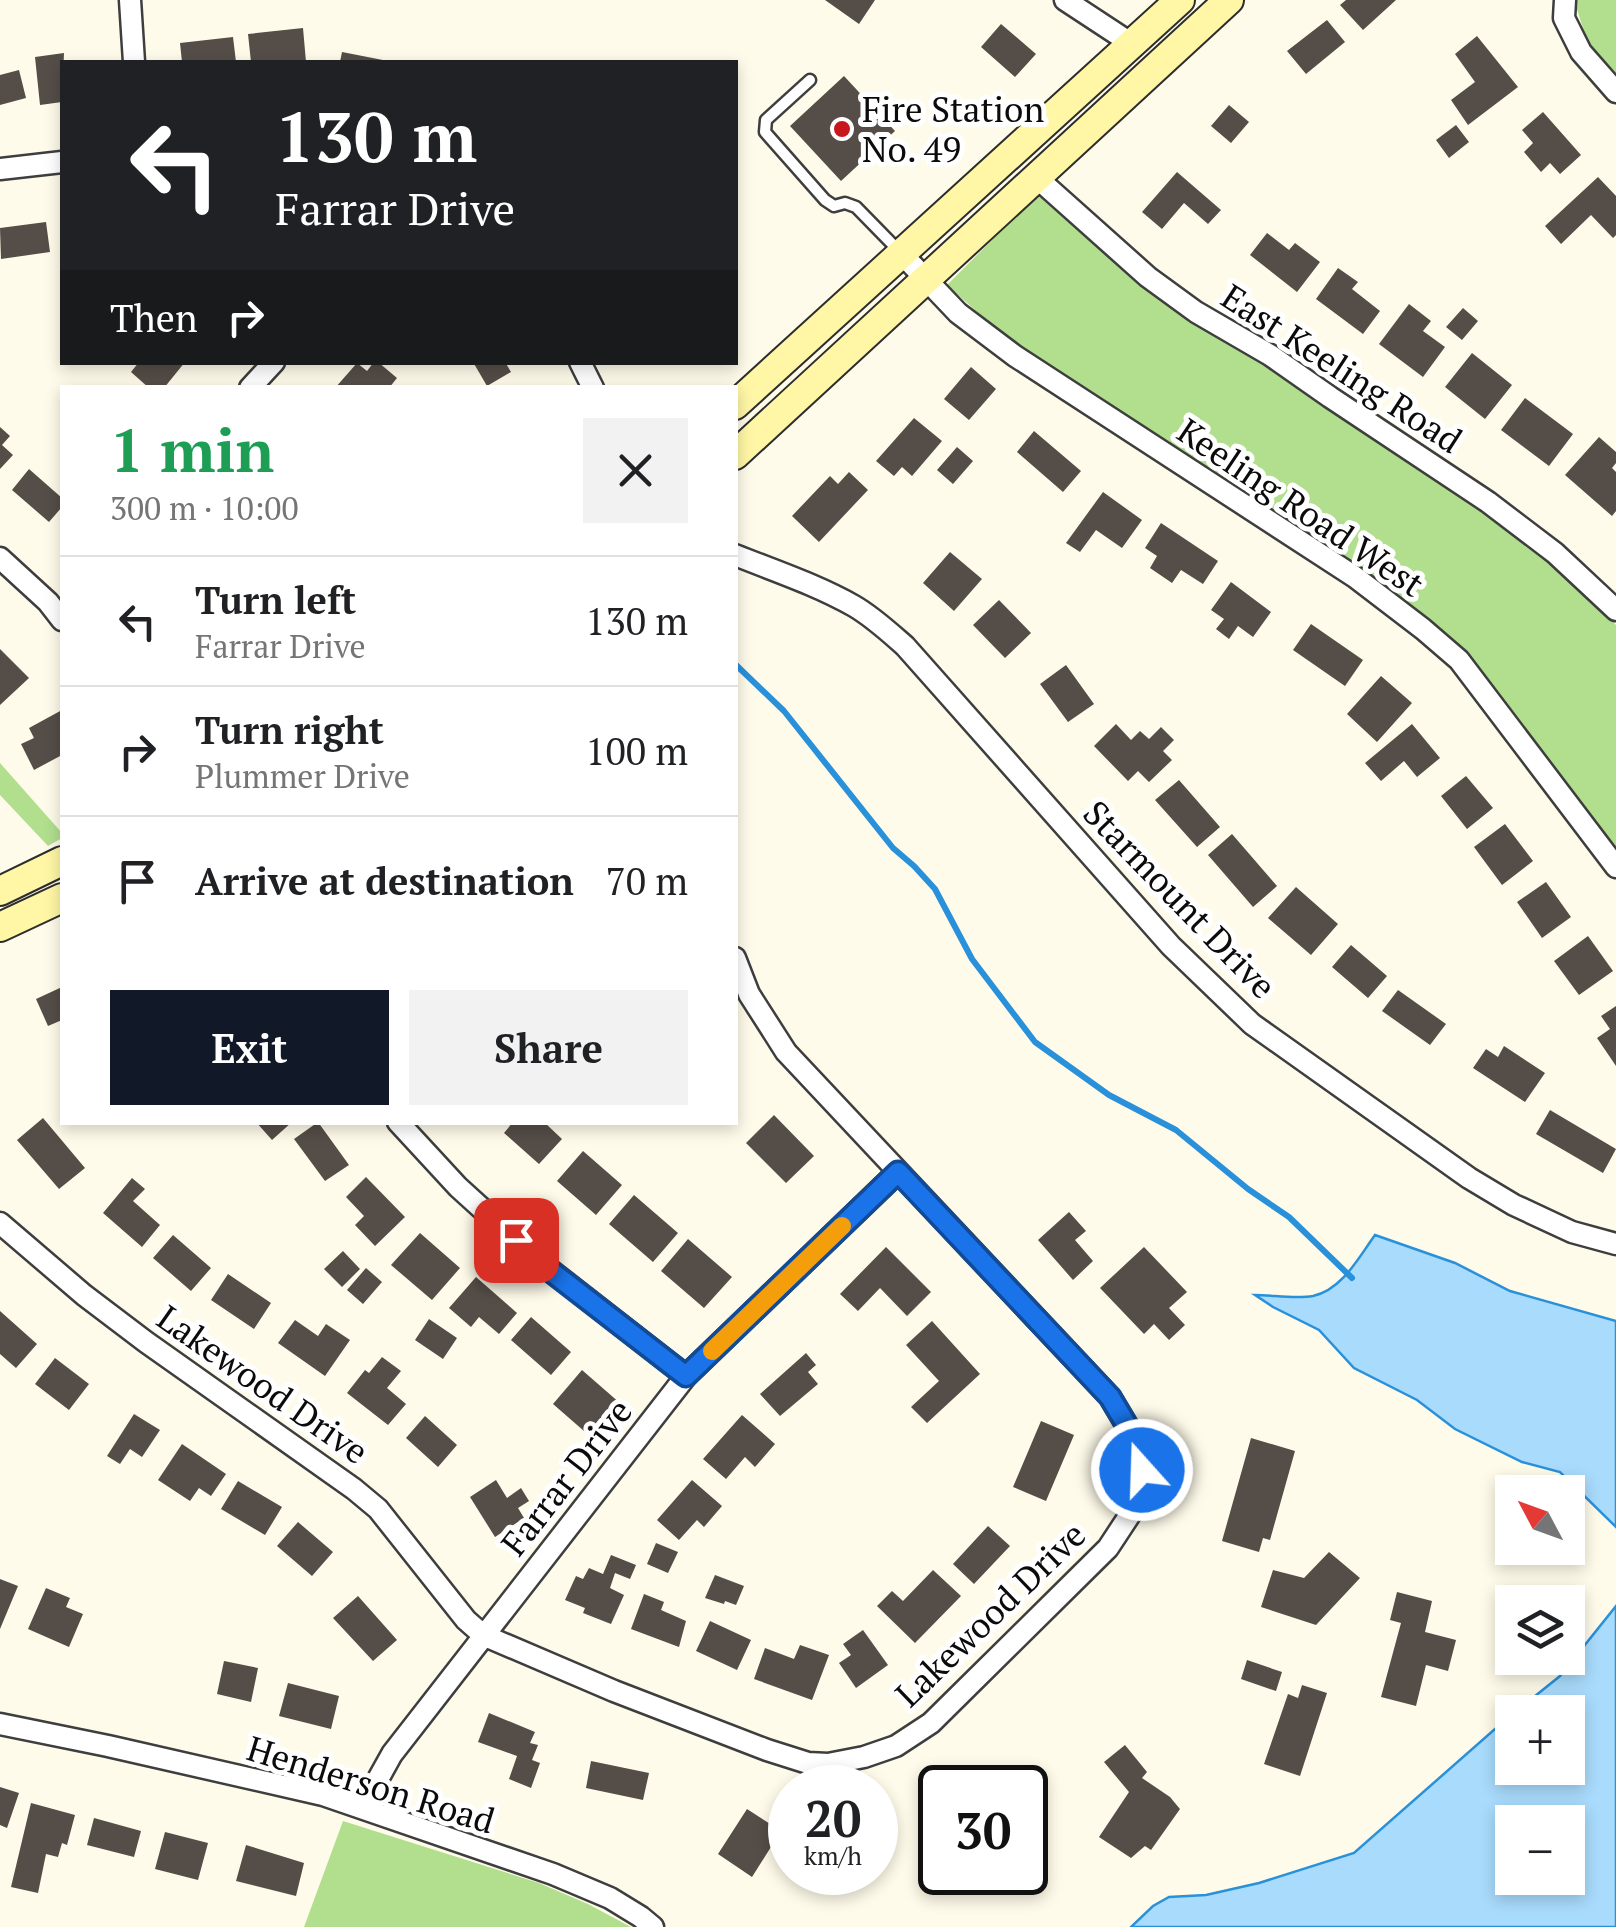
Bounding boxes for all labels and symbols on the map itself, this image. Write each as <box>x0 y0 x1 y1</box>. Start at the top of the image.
place label: Fire Station No. 49 <box>862 86 1044 172</box>
marker: Fire Station No. 49 <box>831 118 853 140</box>
street label: East Keeling Road <box>1213 273 1471 463</box>
street label: Keeling Road West <box>1169 408 1433 607</box>
street label: Starmount Drive <box>1074 790 1286 1008</box>
pin <box>474 1198 559 1283</box>
street label: Lakewood Drive <box>149 1294 377 1474</box>
street label: Farrar Drive <box>490 1389 642 1565</box>
position arrow <box>1090 1418 1194 1522</box>
north arrow <box>1495 1475 1585 1565</box>
street label: Lakewood Drive <box>885 1512 1095 1716</box>
street label: Henderson Road <box>242 1725 500 1843</box>
speed limit sign: 30 <box>918 1765 1048 1895</box>

